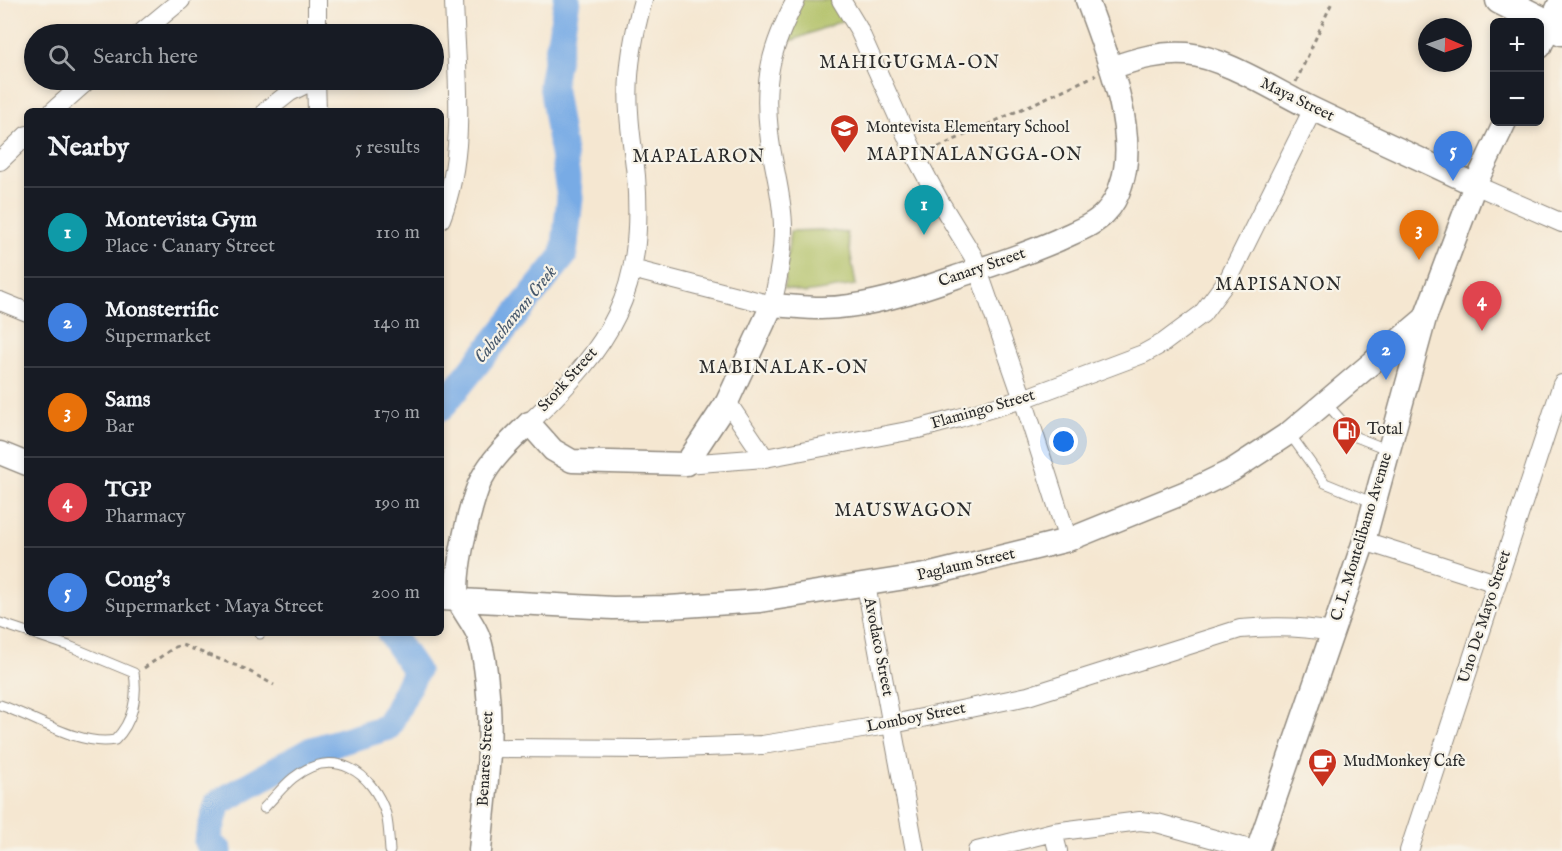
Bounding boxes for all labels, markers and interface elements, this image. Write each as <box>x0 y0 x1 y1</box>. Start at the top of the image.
north arrow <box>1418 18 1472 72</box>
map controls <box>1490 18 1544 126</box>
button: + <box>1490 18 1544 72</box>
search box <box>24 24 444 90</box>
icon: search <box>45 41 78 74</box>
text: Search here <box>93 43 198 71</box>
district label: MAHIGUGMA-ON <box>819 52 1001 75</box>
button: − <box>1490 72 1544 126</box>
street label: Maya Street <box>1257 74 1338 127</box>
school or university icon: Montevista Elementary School <box>829 112 861 154</box>
place label: Montevista Elementary School <box>866 118 1070 138</box>
text: Nearby <box>48 131 129 164</box>
pin: 5 <box>1434 132 1472 181</box>
text: 5 results <box>355 135 420 160</box>
district label: MAPINALANGGA-ON <box>867 144 1083 167</box>
district label: MAPALARON <box>632 146 766 169</box>
pin: 1 <box>904 186 944 235</box>
text: Montevista Gym <box>105 206 257 234</box>
pin: 3 <box>1400 210 1438 260</box>
text: 1 <box>64 220 71 245</box>
text: 110 m <box>376 220 420 245</box>
text: Place · Canary Street <box>105 234 275 259</box>
street label: Canary Street <box>936 244 1029 292</box>
water label: Cabachawan Creek <box>470 261 562 369</box>
district label: MAPISANON <box>1215 274 1343 297</box>
pin: 4 <box>1462 282 1502 331</box>
text: Monsterrific <box>105 296 219 324</box>
text: 2 <box>63 310 72 335</box>
text: 140 m <box>373 310 420 335</box>
text: Supermarket <box>105 324 211 349</box>
pin: 2 <box>1366 330 1406 380</box>
street label: Stork Street <box>534 343 602 416</box>
district label: MABINALAK-ON <box>699 357 869 380</box>
street label: Flamingo Street <box>929 385 1038 434</box>
text: Sams <box>105 386 151 414</box>
text: 3 <box>64 400 71 425</box>
text: 170 m <box>374 400 420 425</box>
text: Bar <box>105 414 134 439</box>
fuel station icon: Total <box>1330 414 1362 456</box>
place label: Total <box>1367 420 1403 440</box>
your location <box>1049 427 1078 456</box>
street label: C. L. Montelibano Avenue <box>1327 450 1397 624</box>
text: TGP <box>105 476 151 504</box>
text: 4 <box>63 490 72 515</box>
text: 190 m <box>374 490 420 515</box>
district label: MAUSWAGON <box>834 500 974 523</box>
text: Pharmacy <box>105 504 186 529</box>
street label: Paglaum Street <box>915 544 1017 586</box>
street label: Uno De Mayo Street <box>1454 547 1516 686</box>
text: Cong's <box>105 566 170 594</box>
text: 5 <box>64 580 71 605</box>
text: 200 m <box>371 580 420 605</box>
text: Supermarket · Maya Street <box>105 594 324 619</box>
street label: Avodaco Street <box>858 595 897 699</box>
street label: Lomboy Street <box>865 698 968 737</box>
street label: Benares Street <box>474 710 499 807</box>
cafe icon: MudMonkey Cafè <box>1306 746 1338 788</box>
place label: MudMonkey Cafè <box>1343 752 1465 772</box>

